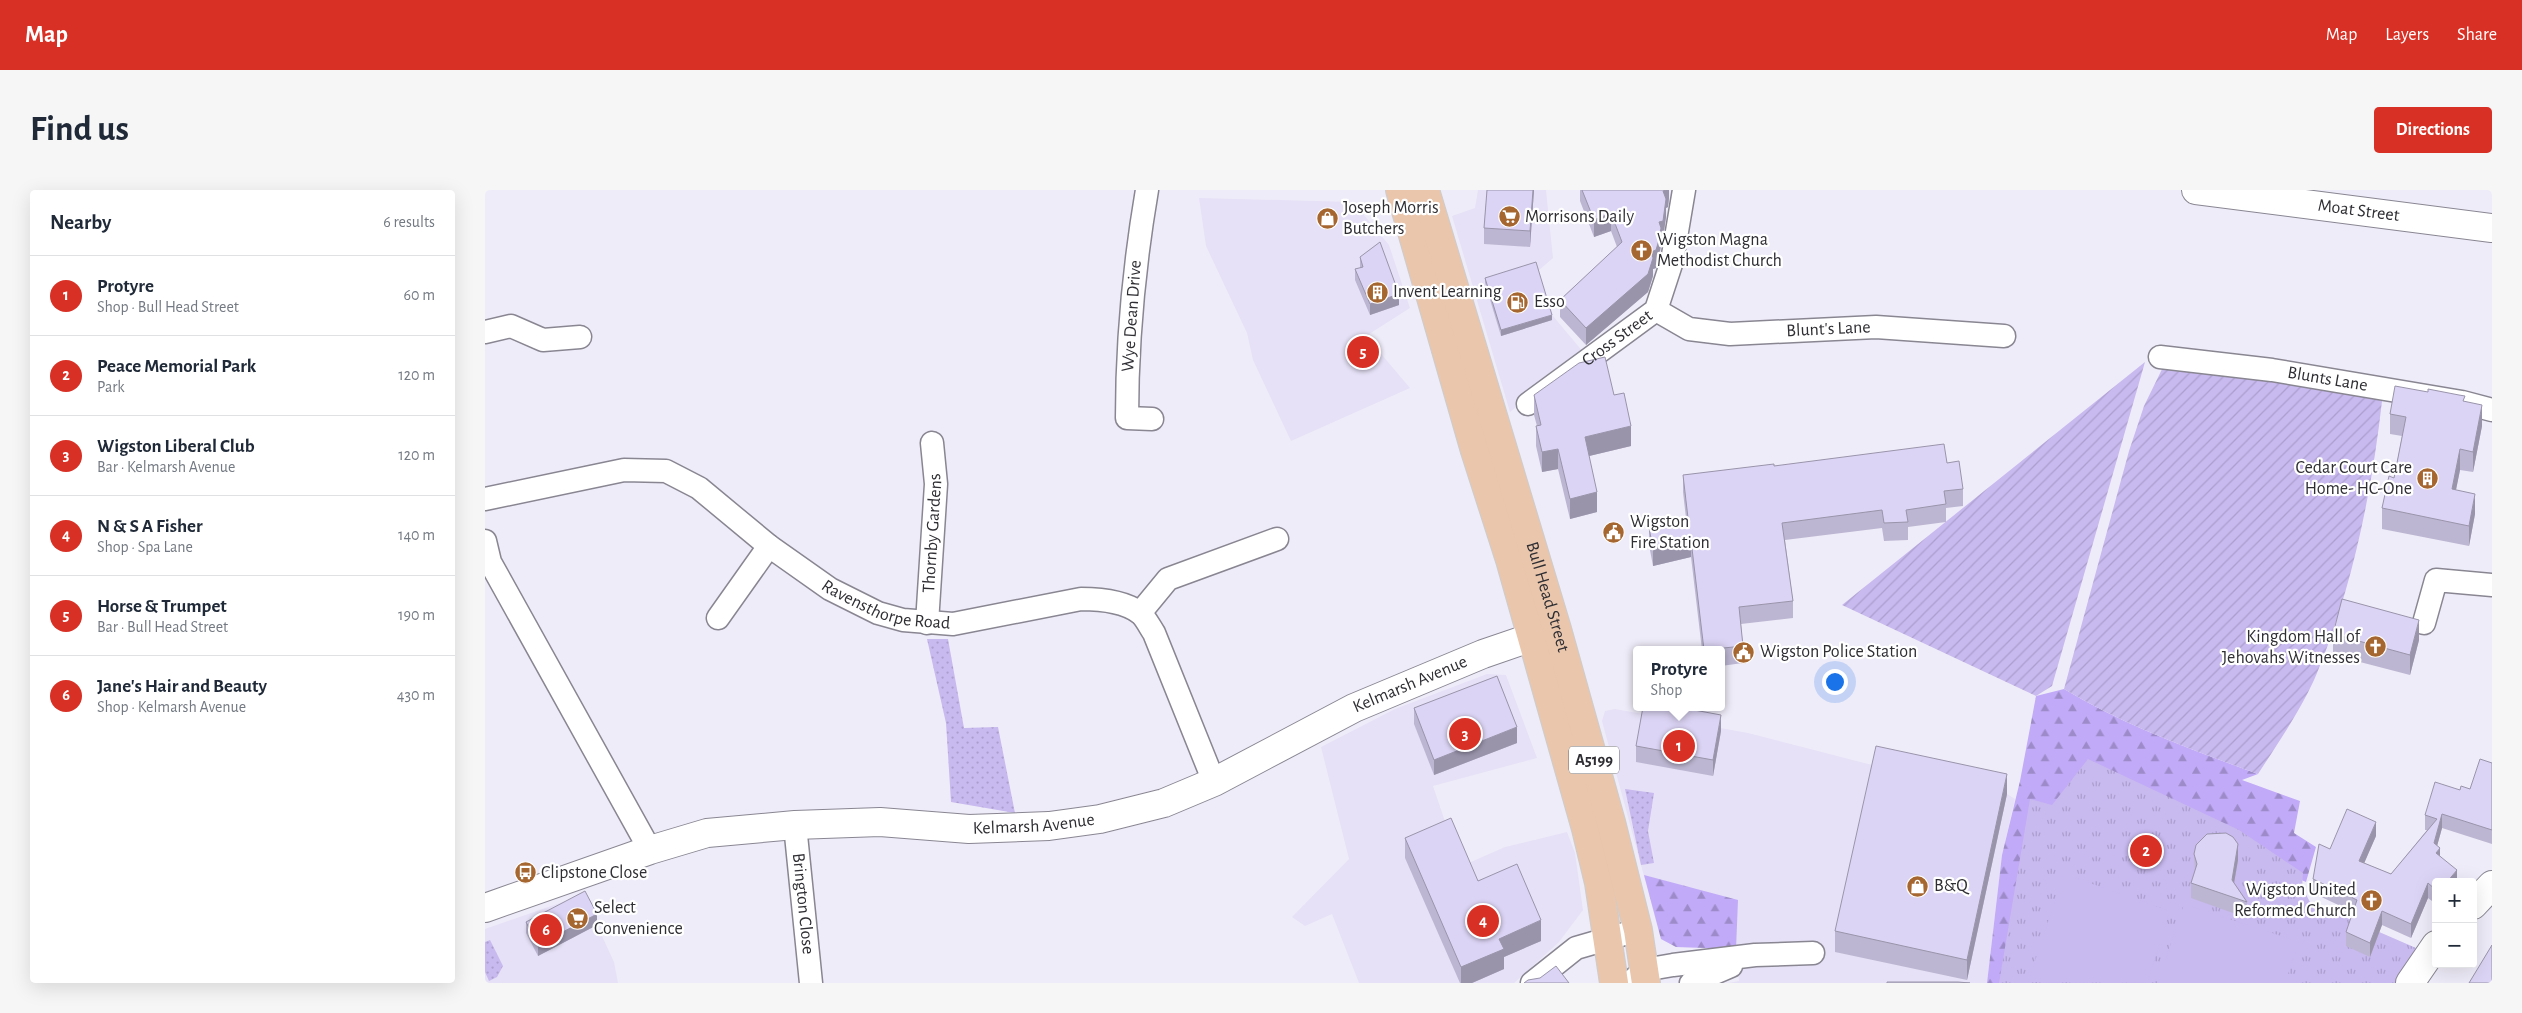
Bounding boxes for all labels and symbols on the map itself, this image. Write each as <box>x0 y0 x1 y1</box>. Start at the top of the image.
street label: Moat Street <box>2317 197 2401 225</box>
place label: Joseph Morris Butchers <box>1343 199 1439 238</box>
supermarket icon: Morrisons Daily <box>1497 205 1521 229</box>
shop icon: Joseph Morris Butchers <box>1315 206 1339 230</box>
place label: Morrisons Daily <box>1525 208 1634 226</box>
place label: Wigston Magna Methodist Church <box>1657 231 1782 270</box>
church icon: Wigston Magna Methodist Church <box>1629 238 1653 262</box>
street label: Wye Dean Drive <box>1119 259 1145 373</box>
building icon: Invent Learning <box>1365 280 1389 304</box>
place label: Invent Learning <box>1393 283 1502 301</box>
fuel station icon: Esso <box>1506 290 1530 314</box>
place label: Esso <box>1534 293 1565 311</box>
street label: Cross Street <box>1579 307 1656 370</box>
street label: Blunt's Lane <box>1786 318 1871 340</box>
pin: 5 <box>1347 333 1379 371</box>
street label: Blunts Lane <box>2286 364 2369 395</box>
place label: Cedar Court Care Home- HC-One <box>2296 459 2412 498</box>
building icon: Cedar Court Care Home- HC-One <box>2416 466 2440 490</box>
street label: Thornby Gardens <box>920 473 945 593</box>
place label: Wigston Fire Station <box>1630 513 1710 552</box>
public building icon: Wigston Fire Station <box>1602 520 1626 544</box>
street label: Bull Head Street <box>1522 540 1572 654</box>
street label: Ravensthorpe Road <box>818 577 951 633</box>
place label: Kingdom Hall of Jehovahs Witnesses <box>2222 628 2362 667</box>
church icon: Kingdom Hall of Jehovahs Witnesses <box>2364 635 2388 659</box>
public building icon: Wigston Police Station <box>1732 640 1756 664</box>
place label: Wigston Police Station <box>1760 643 1917 661</box>
street label: Kelmarsh Avenue <box>1350 653 1470 716</box>
your location <box>1822 669 1848 695</box>
pin: 3 <box>1449 715 1481 753</box>
pin: 1 <box>1663 727 1695 765</box>
road number: A5199 <box>1569 746 1619 774</box>
street label: Kelmarsh Avenue <box>973 811 1096 838</box>
pin: 2 <box>2130 832 2162 870</box>
street label: Brington Close <box>789 852 817 955</box>
bus stop icon: Clipstone Close <box>513 861 537 885</box>
place label: Clipstone Close <box>541 864 647 882</box>
shop icon: B&Q <box>1906 874 1930 898</box>
place label: B&Q <box>1934 877 1970 895</box>
place label: Wigston United Reformed Church <box>2234 881 2356 920</box>
church icon: Wigston United Reformed Church <box>2360 888 2384 912</box>
place label: Select Convenience <box>594 899 683 938</box>
pin: 4 <box>1467 902 1499 940</box>
supermarket icon: Select Convenience <box>566 906 590 930</box>
pin: 6 <box>530 911 562 949</box>

